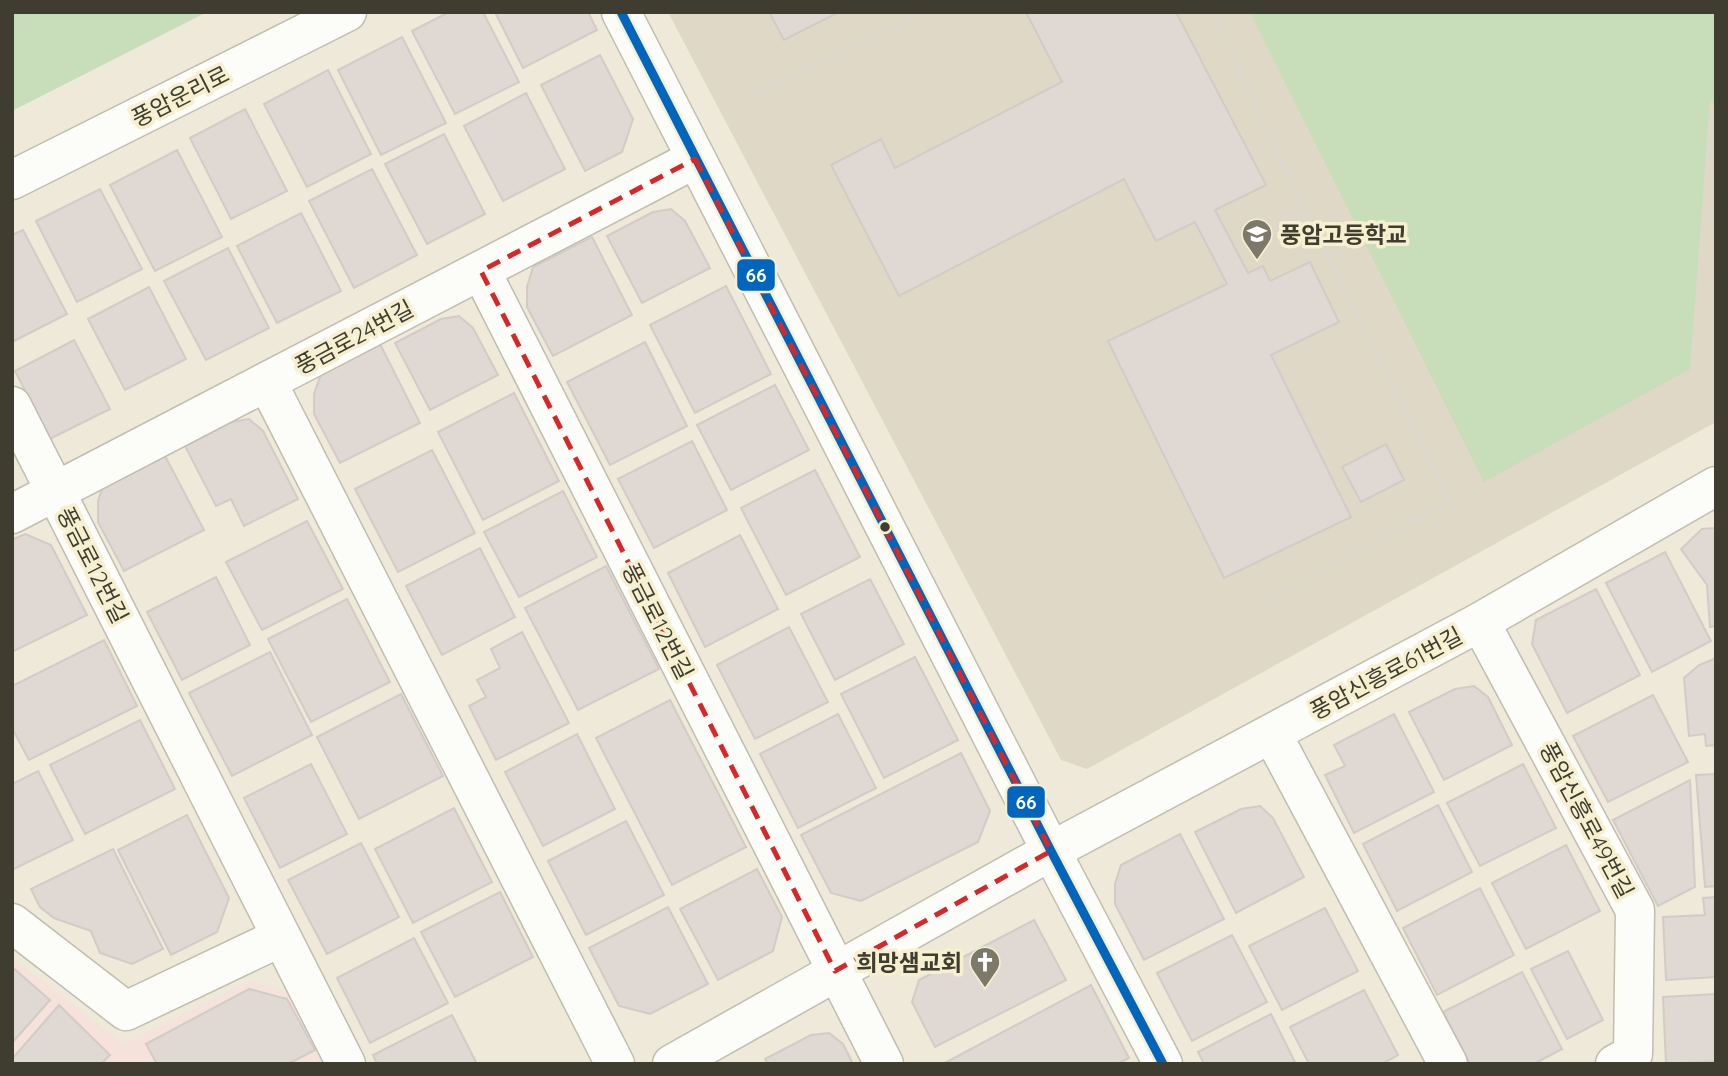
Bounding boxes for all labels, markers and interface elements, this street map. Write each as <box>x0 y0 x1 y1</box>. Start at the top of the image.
street label: 풍암운리로 <box>126 59 234 133</box>
school or university icon: 풍암고등학교 <box>1240 217 1274 261</box>
place label: 풍암고등학교 <box>1280 220 1407 249</box>
line badge: 66 <box>736 258 776 292</box>
text: 66 <box>745 263 767 287</box>
street label: 풍금로24번길 <box>290 294 418 380</box>
street label: 풍금로12번길 <box>51 502 135 628</box>
unlabelled marker <box>878 520 892 534</box>
street label: 풍금로12번길 <box>616 558 700 684</box>
street label: 풍암신흥로61번길 <box>1305 621 1467 725</box>
street label: 풍암신흥로49번길 <box>1534 737 1640 903</box>
line badge: 66 <box>1006 785 1046 819</box>
text: 66 <box>1015 790 1037 814</box>
church icon: 희망샘교회 <box>968 945 1002 989</box>
place label: 희망샘교회 <box>856 948 962 977</box>

